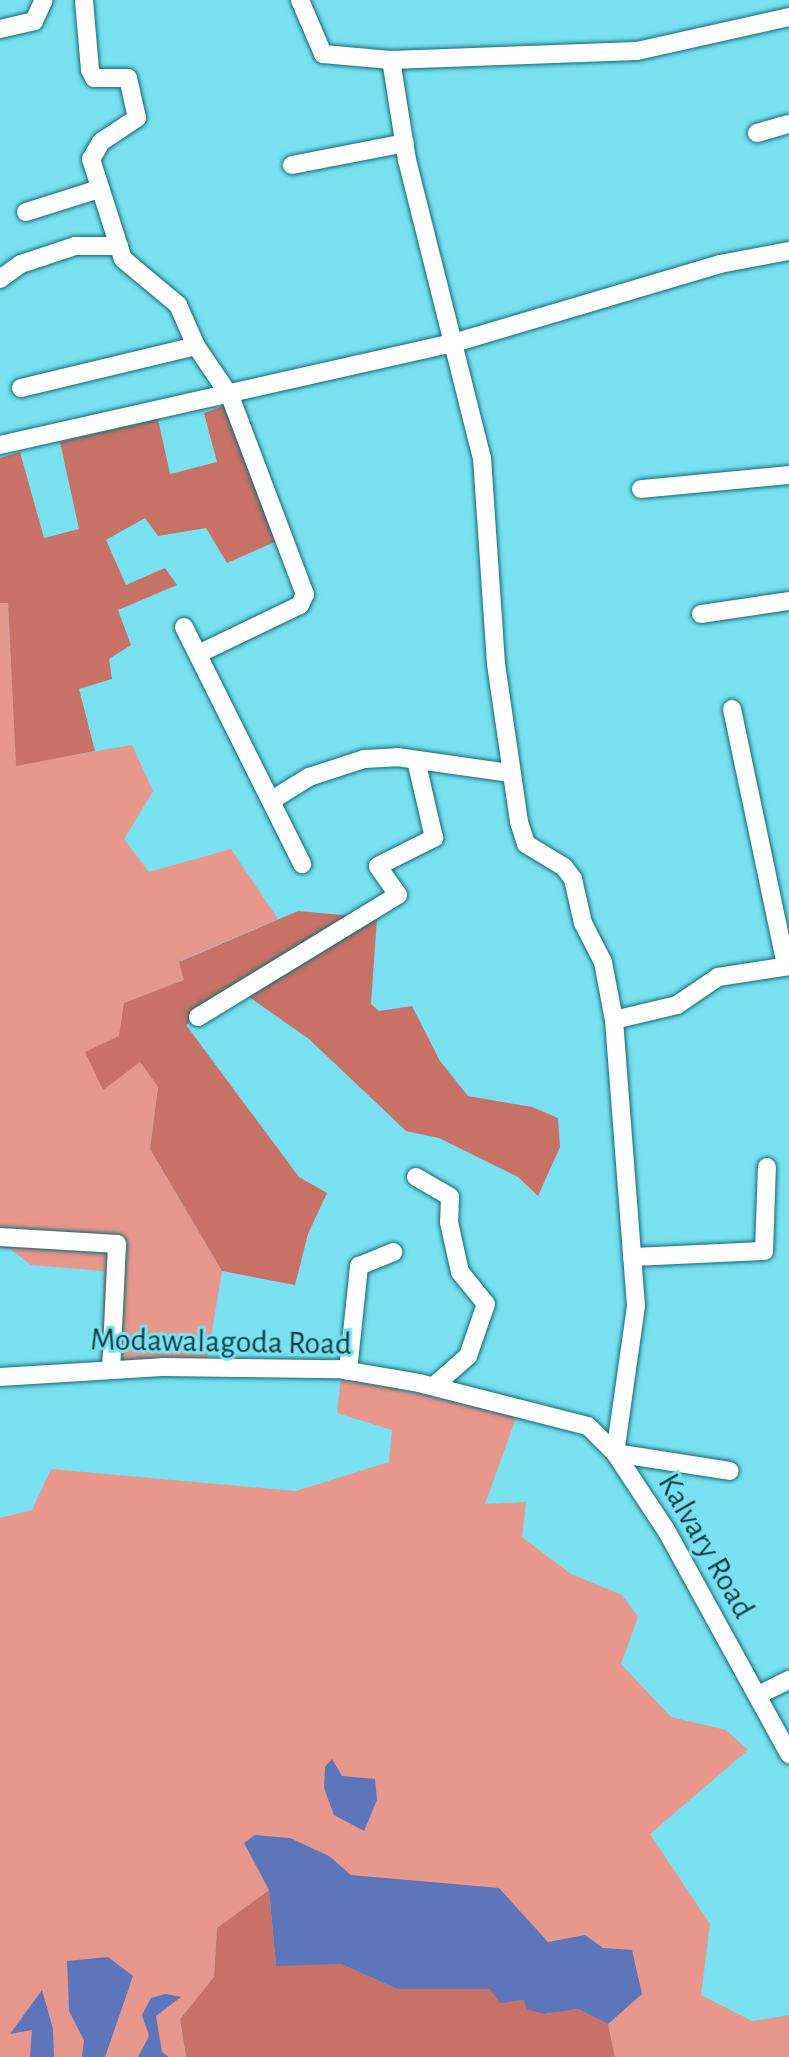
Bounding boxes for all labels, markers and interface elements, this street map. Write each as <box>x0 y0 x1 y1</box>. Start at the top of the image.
street label: Modawalagoda Road <box>90 1321 352 1363</box>
street label: Kalvary Road <box>649 1467 763 1625</box>

